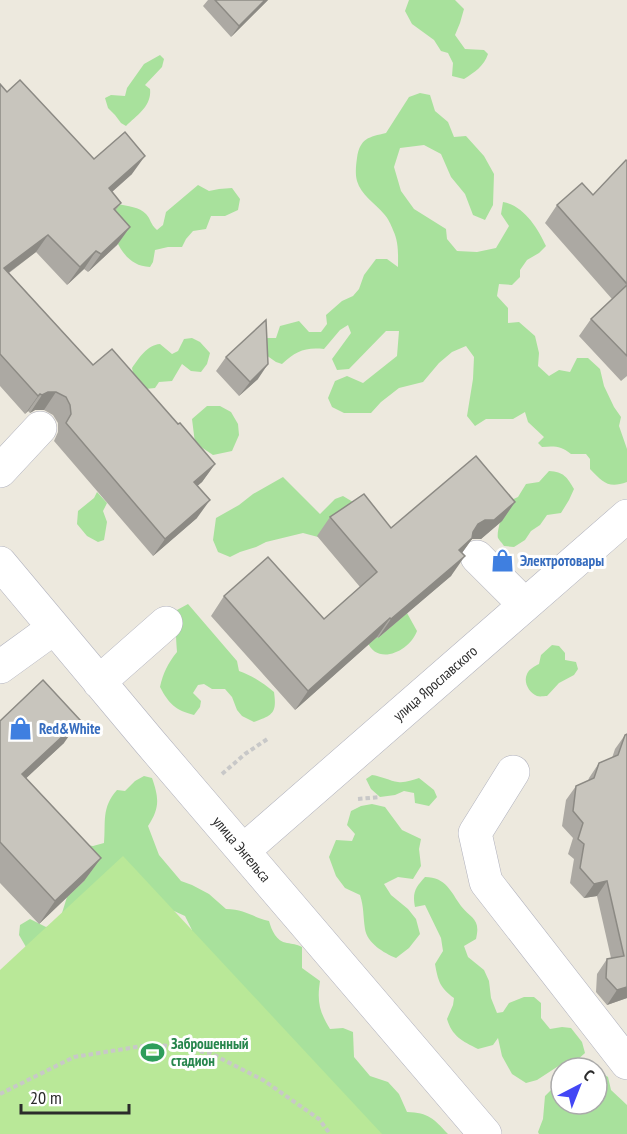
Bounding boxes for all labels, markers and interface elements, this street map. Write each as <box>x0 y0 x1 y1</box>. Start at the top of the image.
shop icon: Электротовары <box>489 547 515 573</box>
place label: Электротовары <box>520 551 604 570</box>
street label: улица Ярославского <box>389 641 481 725</box>
shop icon: Red&White <box>8 715 34 741</box>
place label: Red&White <box>39 719 101 738</box>
street label: улица Энгельса <box>209 812 275 886</box>
place label: Заброшенный стадион <box>171 1034 249 1070</box>
sports icon: Заброшенный стадион <box>140 1039 166 1065</box>
north arrow <box>549 1056 609 1116</box>
text: С <box>580 1065 599 1085</box>
scale bar <box>21 1077 129 1115</box>
text: 20 m <box>30 1086 62 1109</box>

